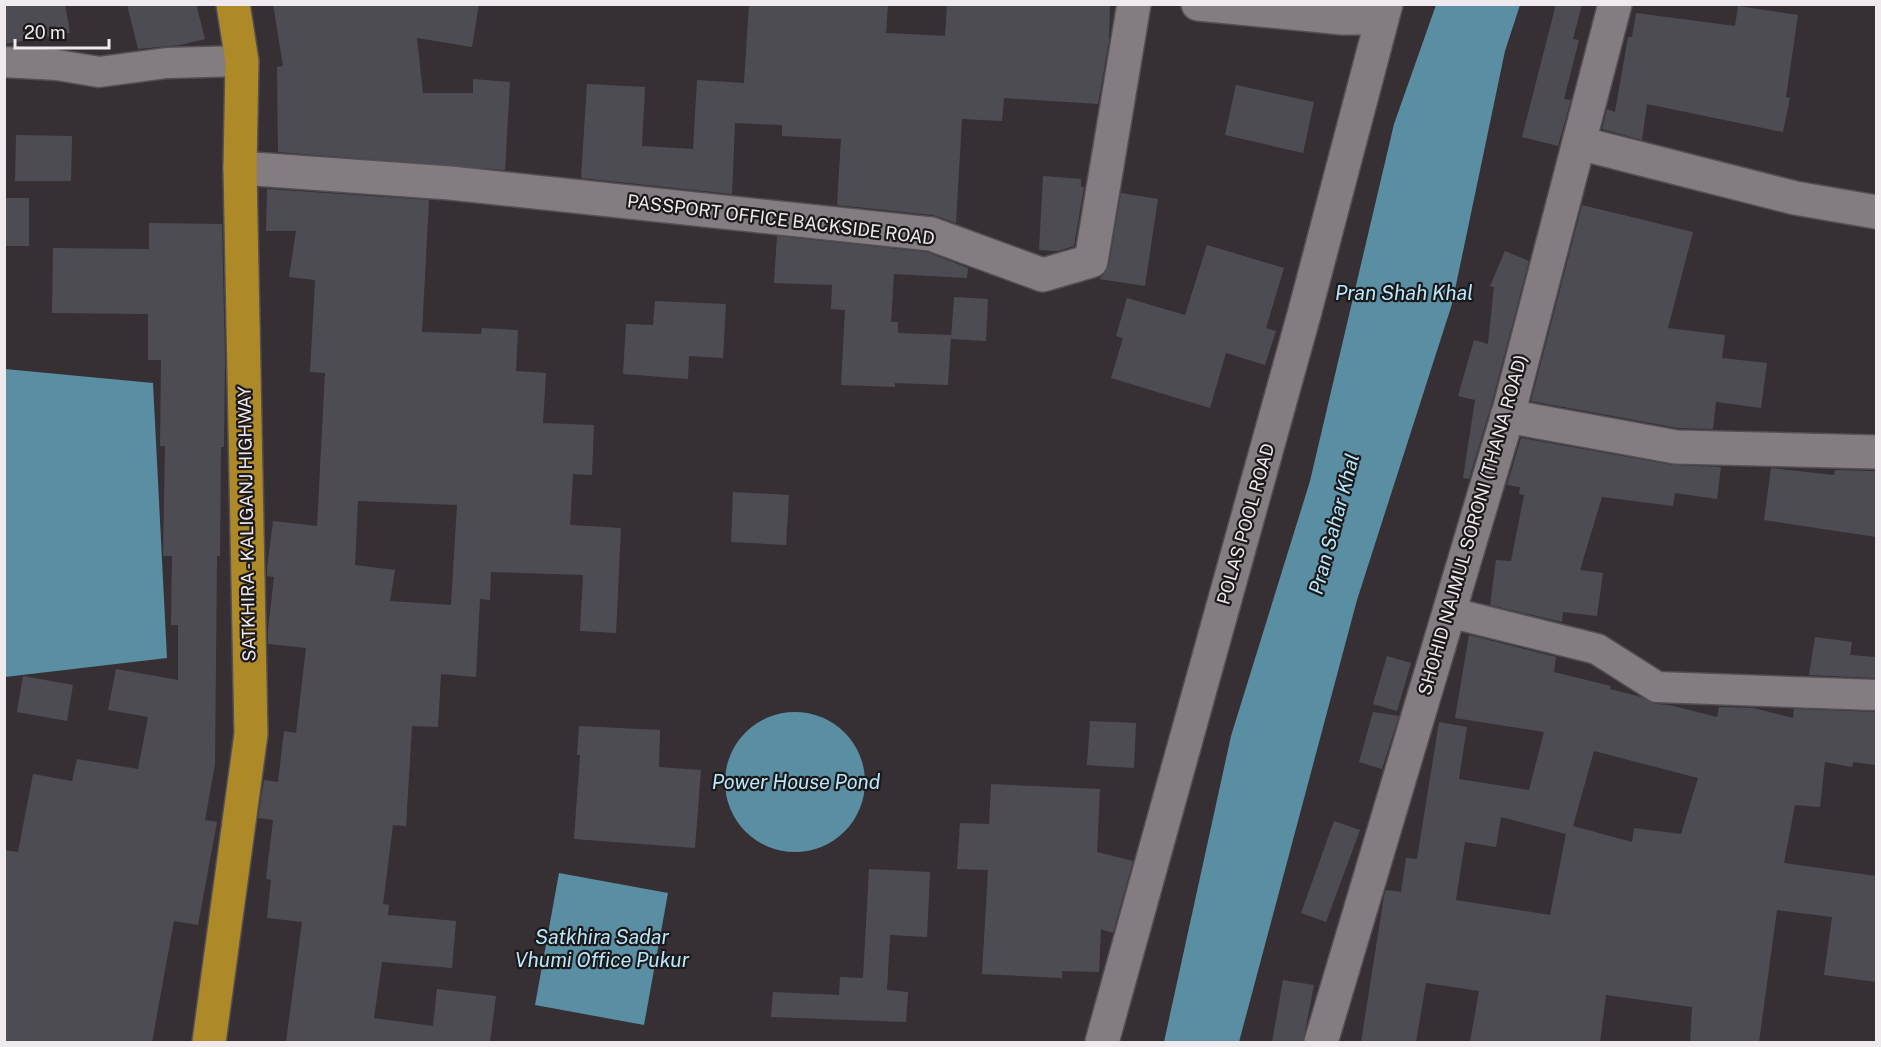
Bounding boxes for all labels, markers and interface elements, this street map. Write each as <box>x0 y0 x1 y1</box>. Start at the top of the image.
scale bar <box>15 12 110 50</box>
text: 20 m <box>24 22 66 43</box>
street label: PASSPORT OFFICE BACKSIDE ROAD <box>626 190 936 249</box>
water label: Pran Shah Khal <box>1335 281 1473 305</box>
street label: SHOHID NAJMUL SORONI (THANA ROAD) <box>1414 352 1531 698</box>
street label: SATKHIRA - KALIGANJ HIGHWAY <box>234 386 259 662</box>
street label: POLAS POOL ROAD <box>1212 441 1279 607</box>
water label: Pran Sahar Khal <box>1304 451 1364 597</box>
water label: Power House Pond <box>712 770 881 794</box>
water label: Satkhira Sadar Vhumi Office Pukur <box>515 925 690 972</box>

